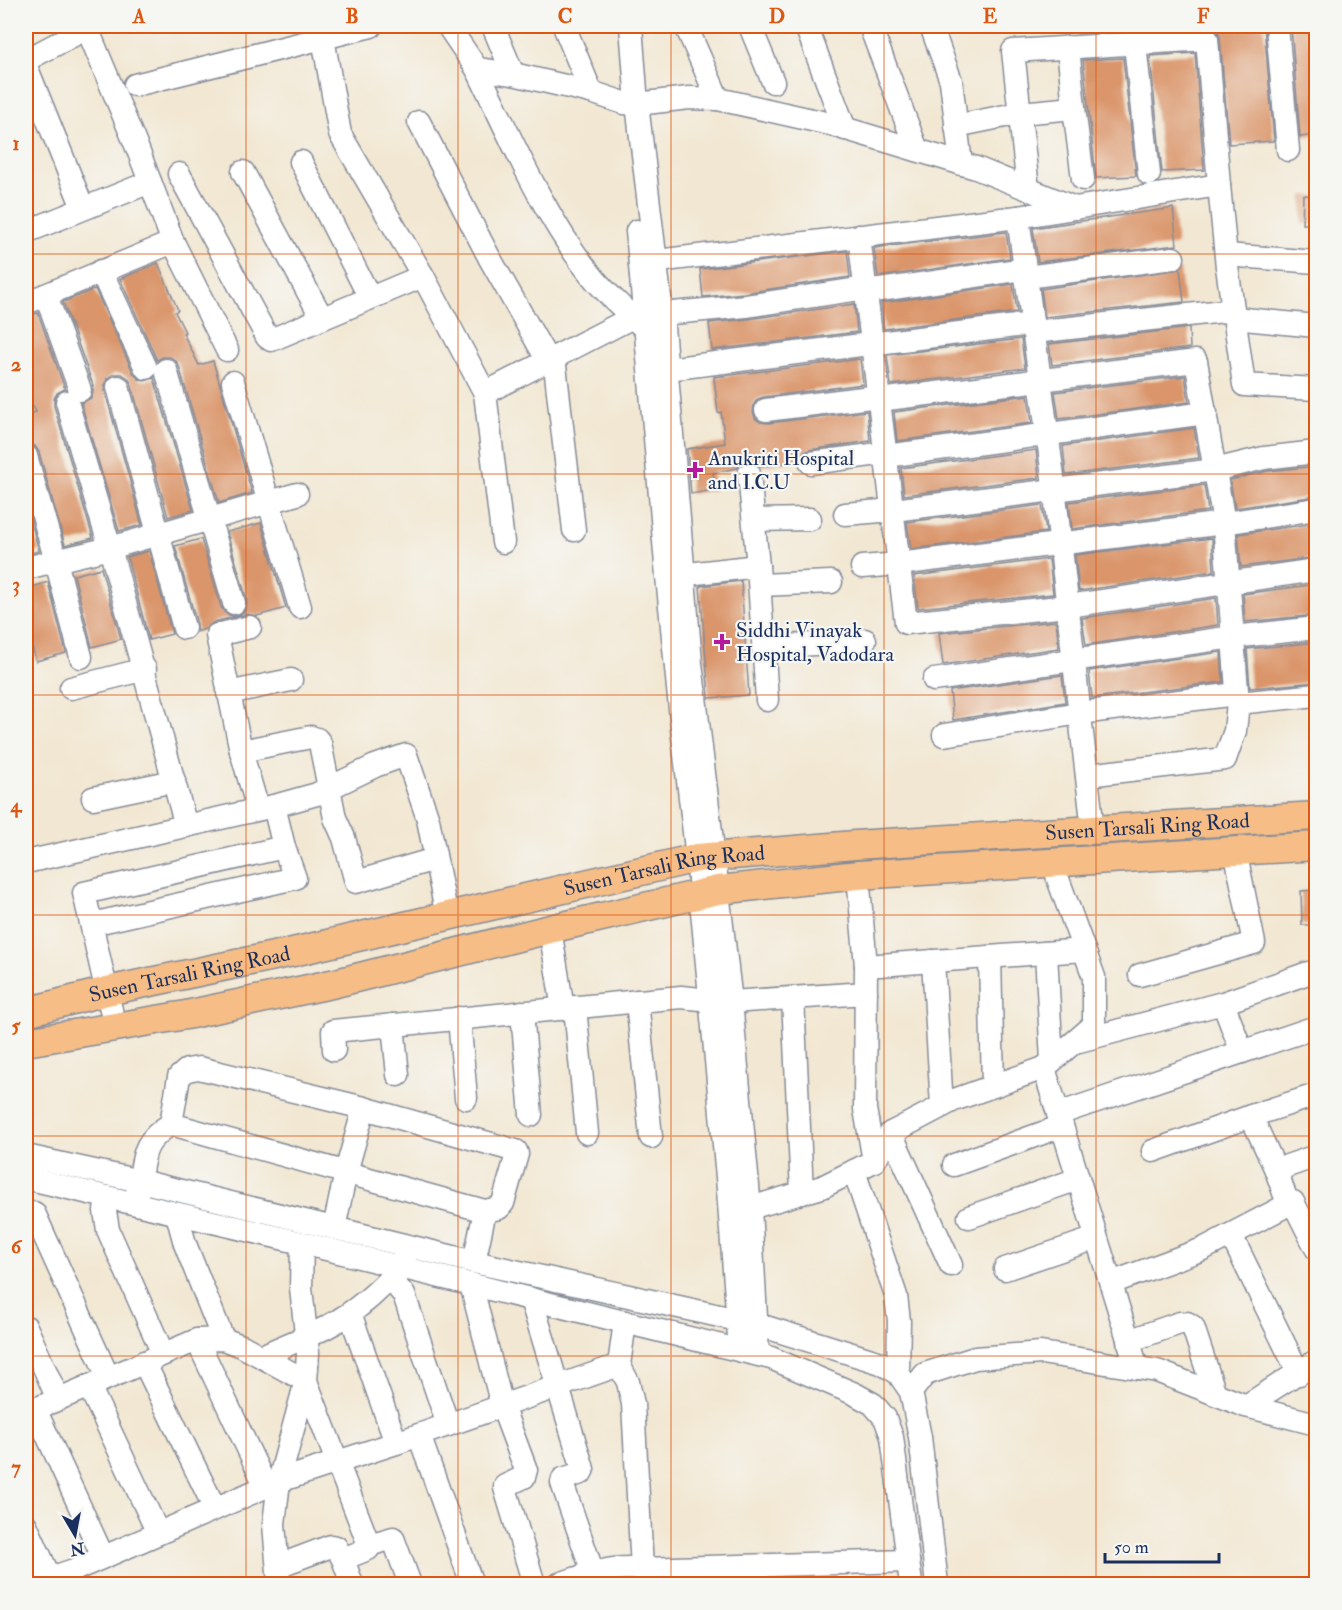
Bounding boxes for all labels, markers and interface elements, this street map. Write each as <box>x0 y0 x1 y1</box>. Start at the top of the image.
text: A <box>132 4 146 29</box>
text: B <box>345 4 359 29</box>
text: C <box>558 4 572 29</box>
text: D <box>769 4 785 29</box>
text: E <box>983 4 998 29</box>
text: F <box>1197 4 1210 29</box>
text: 1 <box>12 131 20 156</box>
text: 2 <box>11 352 21 377</box>
place label: Anukriti Hospital and I.C.U <box>707 445 855 496</box>
marker: Anukriti Hospital and I.C.U <box>686 461 704 479</box>
text: 3 <box>12 572 20 597</box>
place label: Siddhi Vinayak Hospital, Vadodara <box>736 617 894 668</box>
marker: Siddhi Vinayak Hospital, Vadodara <box>713 633 731 651</box>
text: 4 <box>10 793 23 818</box>
street label: Susen Tarsali Ring Road <box>1044 807 1251 847</box>
street label: Susen Tarsali Ring Road <box>561 839 766 903</box>
street label: Susen Tarsali Ring Road <box>86 940 293 1009</box>
text: 5 <box>12 1013 22 1038</box>
text: 6 <box>11 1234 23 1259</box>
text: 7 <box>11 1455 21 1480</box>
north arrow <box>45 1505 105 1565</box>
scale bar <box>1105 1526 1219 1564</box>
text: 50 m <box>1114 1536 1149 1559</box>
text: N <box>68 1538 87 1560</box>

